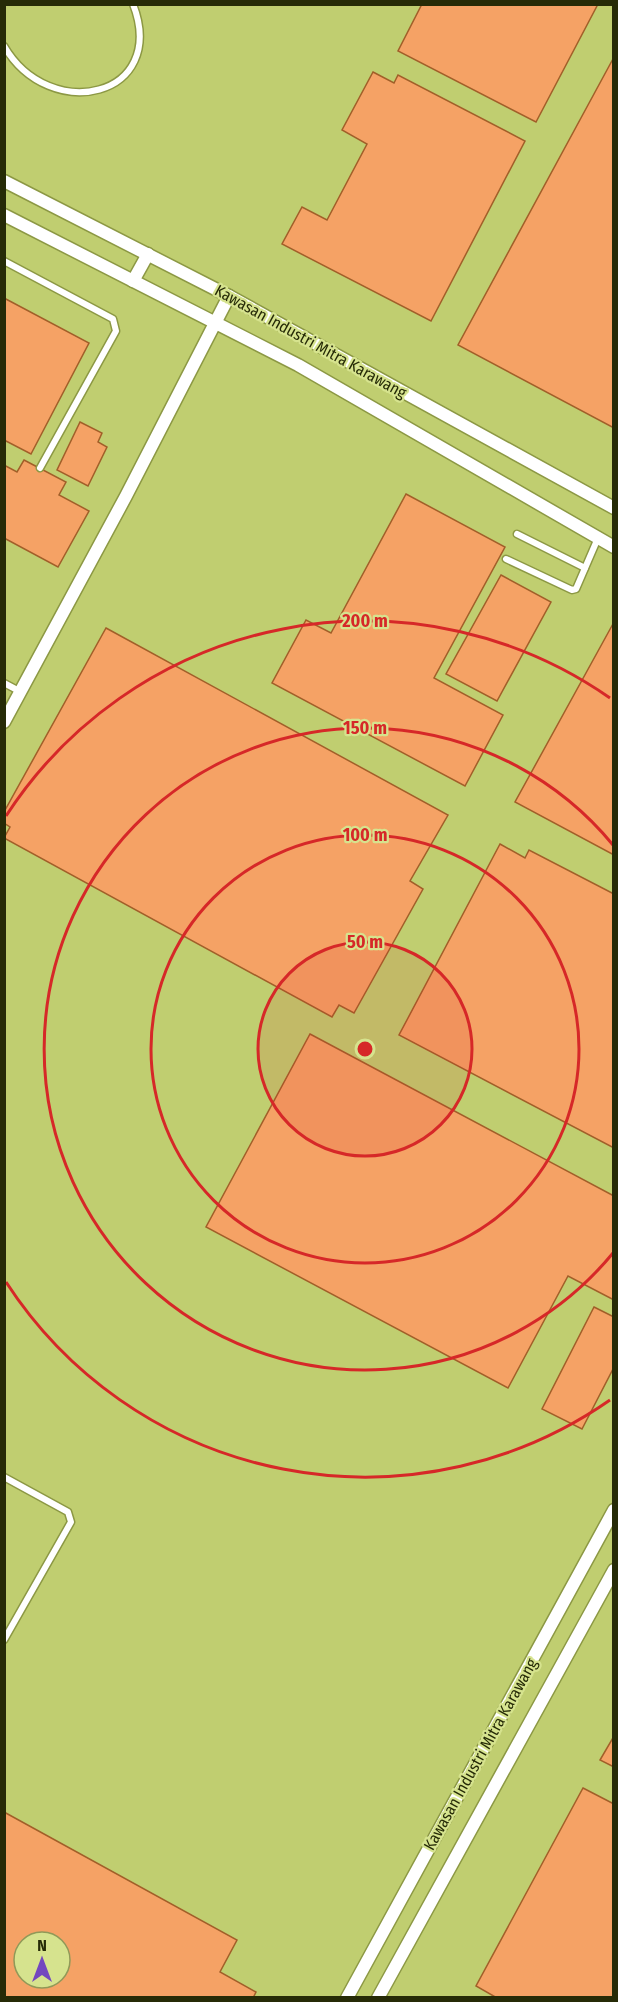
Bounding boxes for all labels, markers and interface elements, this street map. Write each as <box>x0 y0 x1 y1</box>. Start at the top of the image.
street label: Kawasan Industri Mitra Karawang <box>212 281 410 402</box>
text: 200 m <box>341 610 388 632</box>
text: 150 m <box>343 717 387 739</box>
text: 100 m <box>343 824 387 846</box>
text: 50 m <box>347 931 383 953</box>
centre of rings <box>355 1039 375 1059</box>
street label: Kawasan Industri Mitra Karawang <box>420 1655 541 1853</box>
north arrow <box>12 1930 72 1990</box>
text: N <box>37 1936 47 1955</box>

